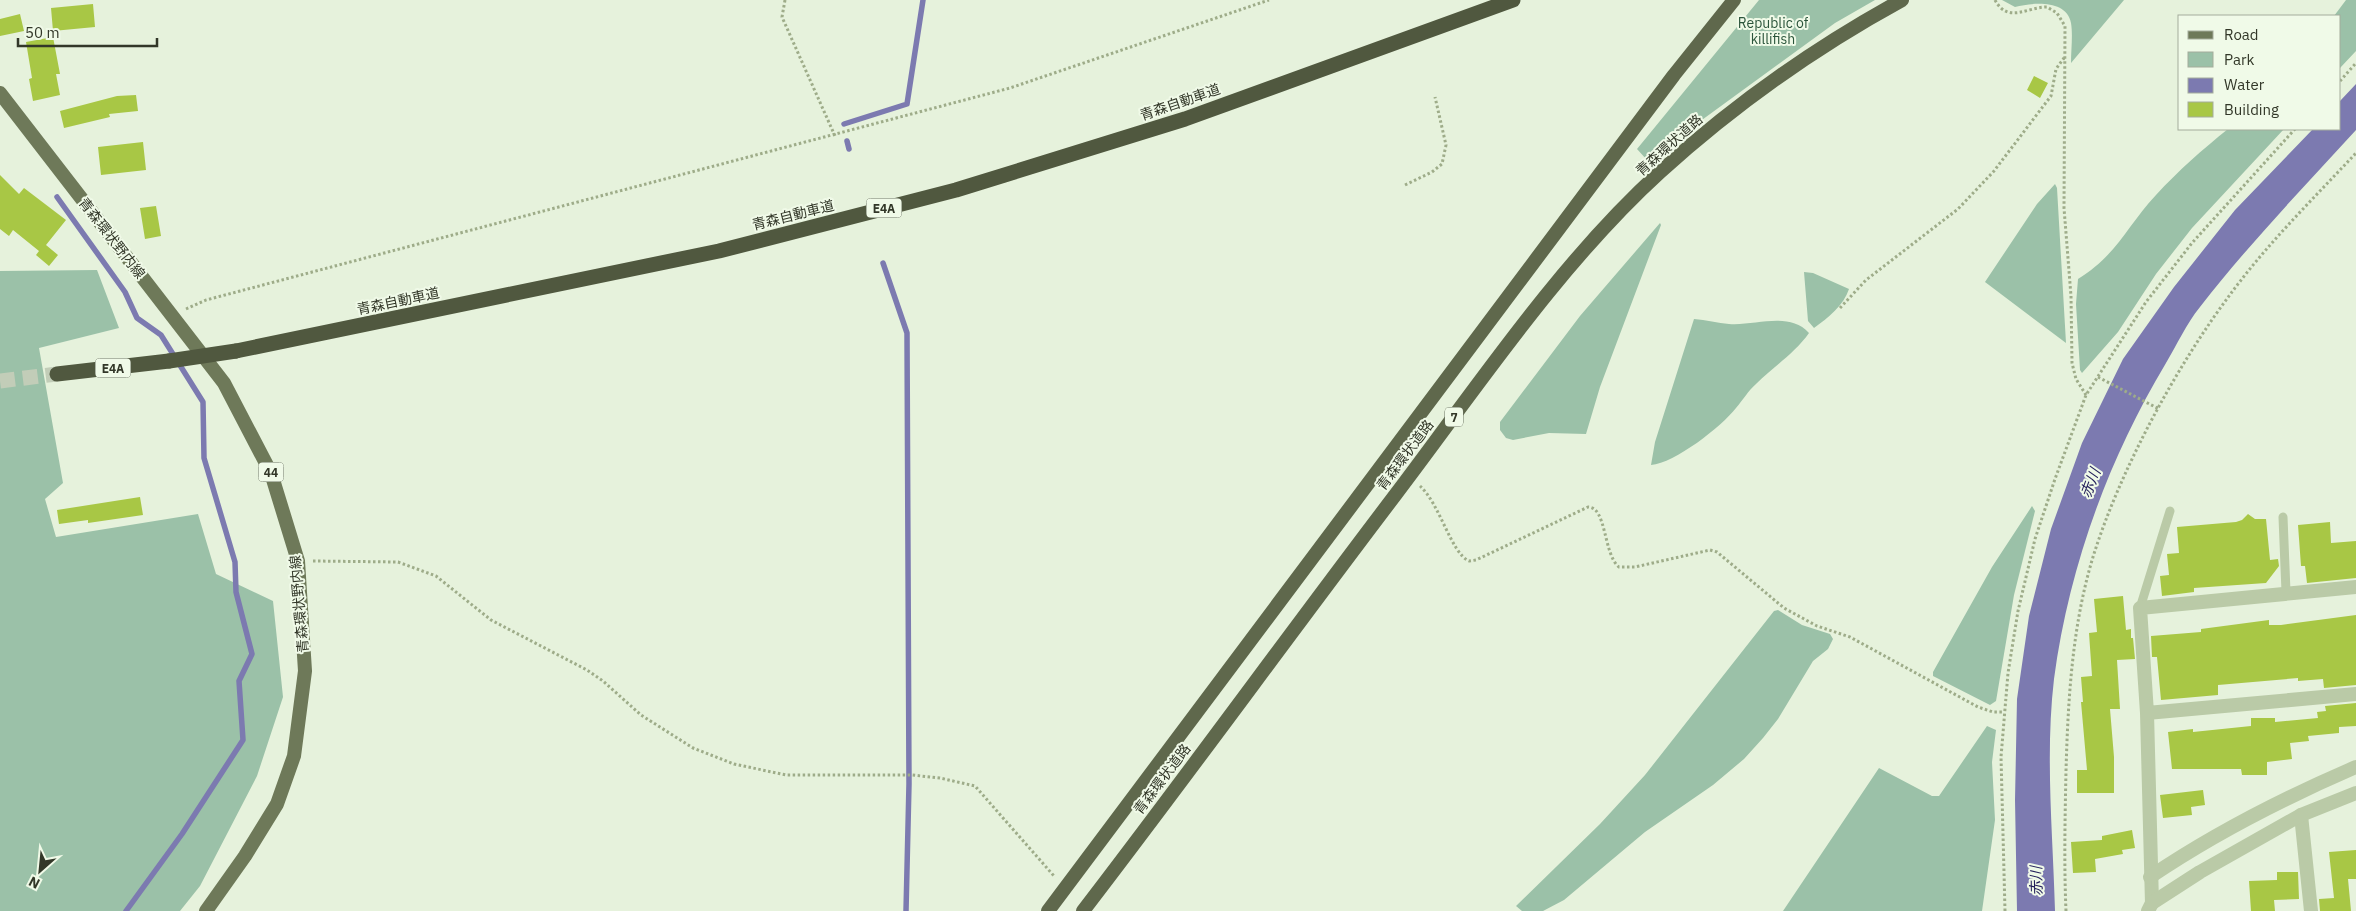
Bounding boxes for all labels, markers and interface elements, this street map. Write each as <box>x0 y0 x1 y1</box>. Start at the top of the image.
park label: Republic of killifish <box>1738 14 1809 48</box>
scale bar <box>18 15 156 47</box>
legend <box>2178 15 2341 130</box>
text: 50 m <box>25 23 60 42</box>
text: Road <box>2224 25 2259 44</box>
text: Park <box>2224 50 2254 69</box>
text: Water <box>2224 75 2265 94</box>
street label: 青森自動車道 <box>1137 80 1223 124</box>
text: Building <box>2224 100 2279 119</box>
street label: 青森環状道路 <box>1632 110 1706 180</box>
street label: 青森環状野内線 <box>75 194 149 282</box>
street label: 青森自動車道 <box>750 196 836 234</box>
road number: E4A <box>866 198 902 218</box>
street label: 青森自動車道 <box>355 283 441 319</box>
road number: E4A <box>96 358 130 378</box>
road number: 7 <box>1445 408 1463 427</box>
street label: 青森環状道路 <box>1373 416 1437 494</box>
road number: 44 <box>258 462 284 482</box>
water label: 赤川 <box>2076 464 2105 500</box>
street label: 青森環状野内線 <box>286 554 312 654</box>
street label: 青森環状道路 <box>1130 740 1194 818</box>
north arrow <box>15 846 65 896</box>
water label: 赤川 <box>2026 864 2046 896</box>
text: N <box>25 872 43 893</box>

